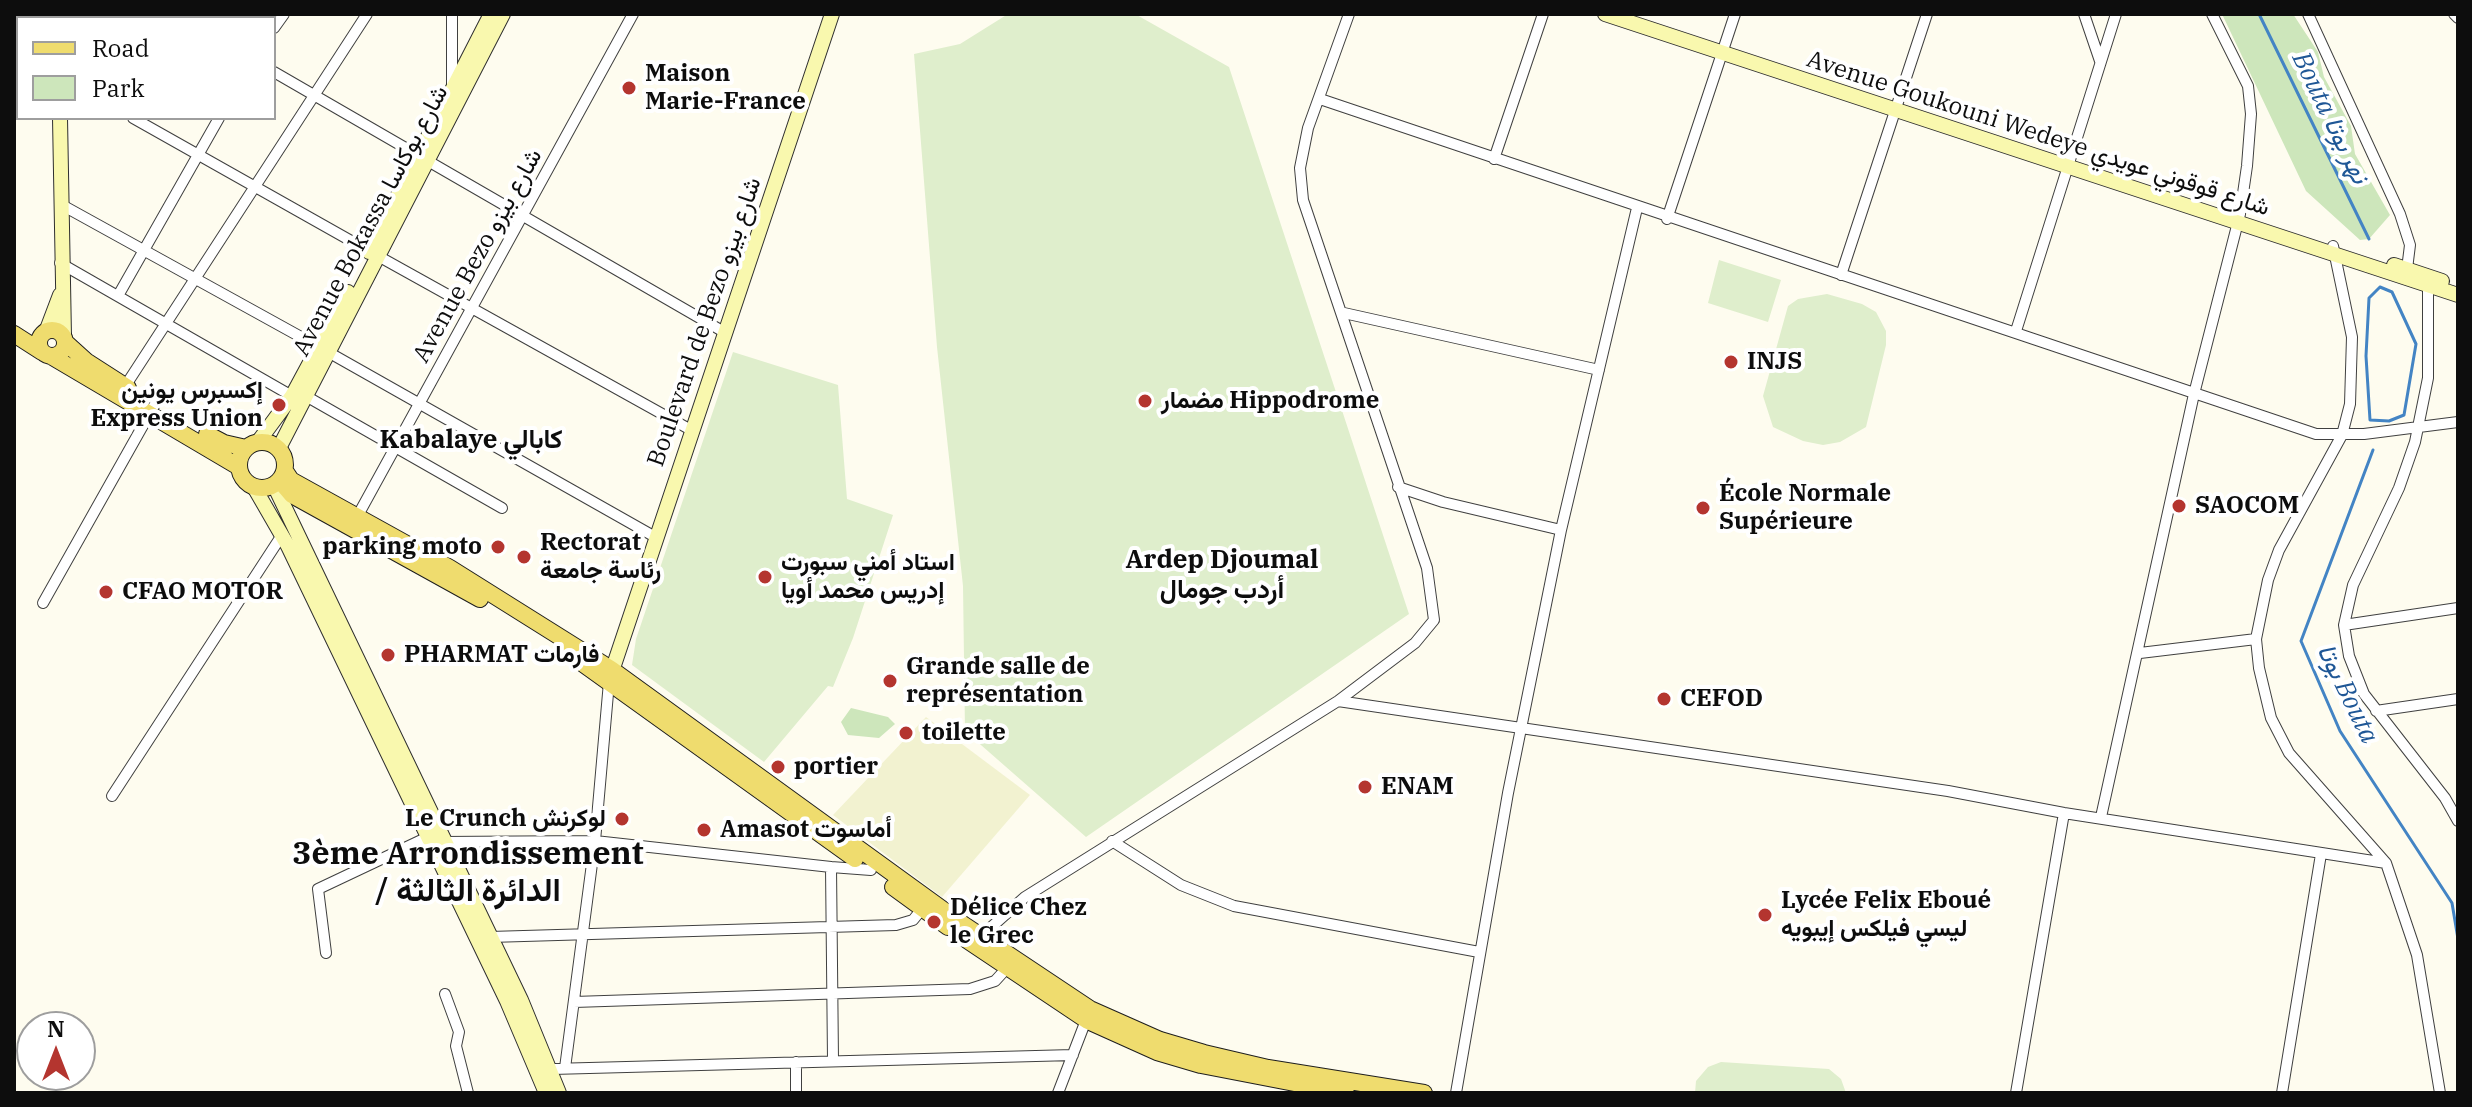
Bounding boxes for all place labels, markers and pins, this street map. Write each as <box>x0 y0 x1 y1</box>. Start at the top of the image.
place label: Maison Marie-France <box>645 60 806 116</box>
marker: Maison Marie-France <box>620 79 638 97</box>
place label: INJS <box>1747 348 1802 376</box>
marker: INJS <box>1722 353 1740 371</box>
place label: إكسبرس يونين Express Union <box>90 377 263 433</box>
place label: مضمار Hippodrome <box>1161 387 1379 415</box>
marker: مضمار Hippodrome <box>1136 392 1154 410</box>
marker: إكسبرس يونين Express Union <box>270 396 288 414</box>
place label: École Normale Supérieure <box>1719 480 1891 536</box>
place label: SAOCOM <box>2195 492 2299 520</box>
marker: SAOCOM <box>2170 497 2188 515</box>
marker: École Normale Supérieure <box>1694 499 1712 517</box>
place label: Rectorat رئاسة جامعة <box>540 529 661 585</box>
place label: parking moto <box>322 533 482 561</box>
marker: parking moto <box>489 538 507 556</box>
marker: Rectorat رئاسة جامعة <box>515 548 533 566</box>
place label: استاد أمني سبورت إدريس محمد أويا <box>781 549 955 605</box>
marker: استاد أمني سبورت إدريس محمد أويا <box>756 568 774 586</box>
place label: CFAO MOTOR <box>122 578 283 606</box>
marker: CFAO MOTOR <box>97 583 115 601</box>
place label: PHARMAT فارمات <box>404 641 599 669</box>
marker: PHARMAT فارمات <box>379 646 397 664</box>
place label: Grande salle de représentation <box>906 653 1090 709</box>
marker: Grande salle de représentation <box>881 672 899 690</box>
place label: CEFOD <box>1680 685 1763 713</box>
marker: CEFOD <box>1655 690 1673 708</box>
place label: toilette <box>922 719 1006 747</box>
marker: toilette <box>897 724 915 742</box>
place label: portier <box>794 753 878 781</box>
marker: portier <box>769 758 787 776</box>
place label: ENAM <box>1381 773 1454 801</box>
marker: ENAM <box>1356 778 1374 796</box>
place label: Le Crunch لوكرنش <box>405 805 606 833</box>
marker: Le Crunch لوكرنش <box>613 810 631 828</box>
place label: Amasot أماسوت <box>720 816 892 844</box>
marker: Amasot أماسوت <box>695 821 713 839</box>
place label: Lycée Felix Eboué ليسي فيلكس إيبويه <box>1781 887 1991 943</box>
place label: Délice Chez le Grec <box>950 894 1087 950</box>
marker: Lycée Felix Eboué ليسي فيلكس إيبويه <box>1756 906 1774 924</box>
marker: Délice Chez le Grec <box>925 913 943 931</box>

